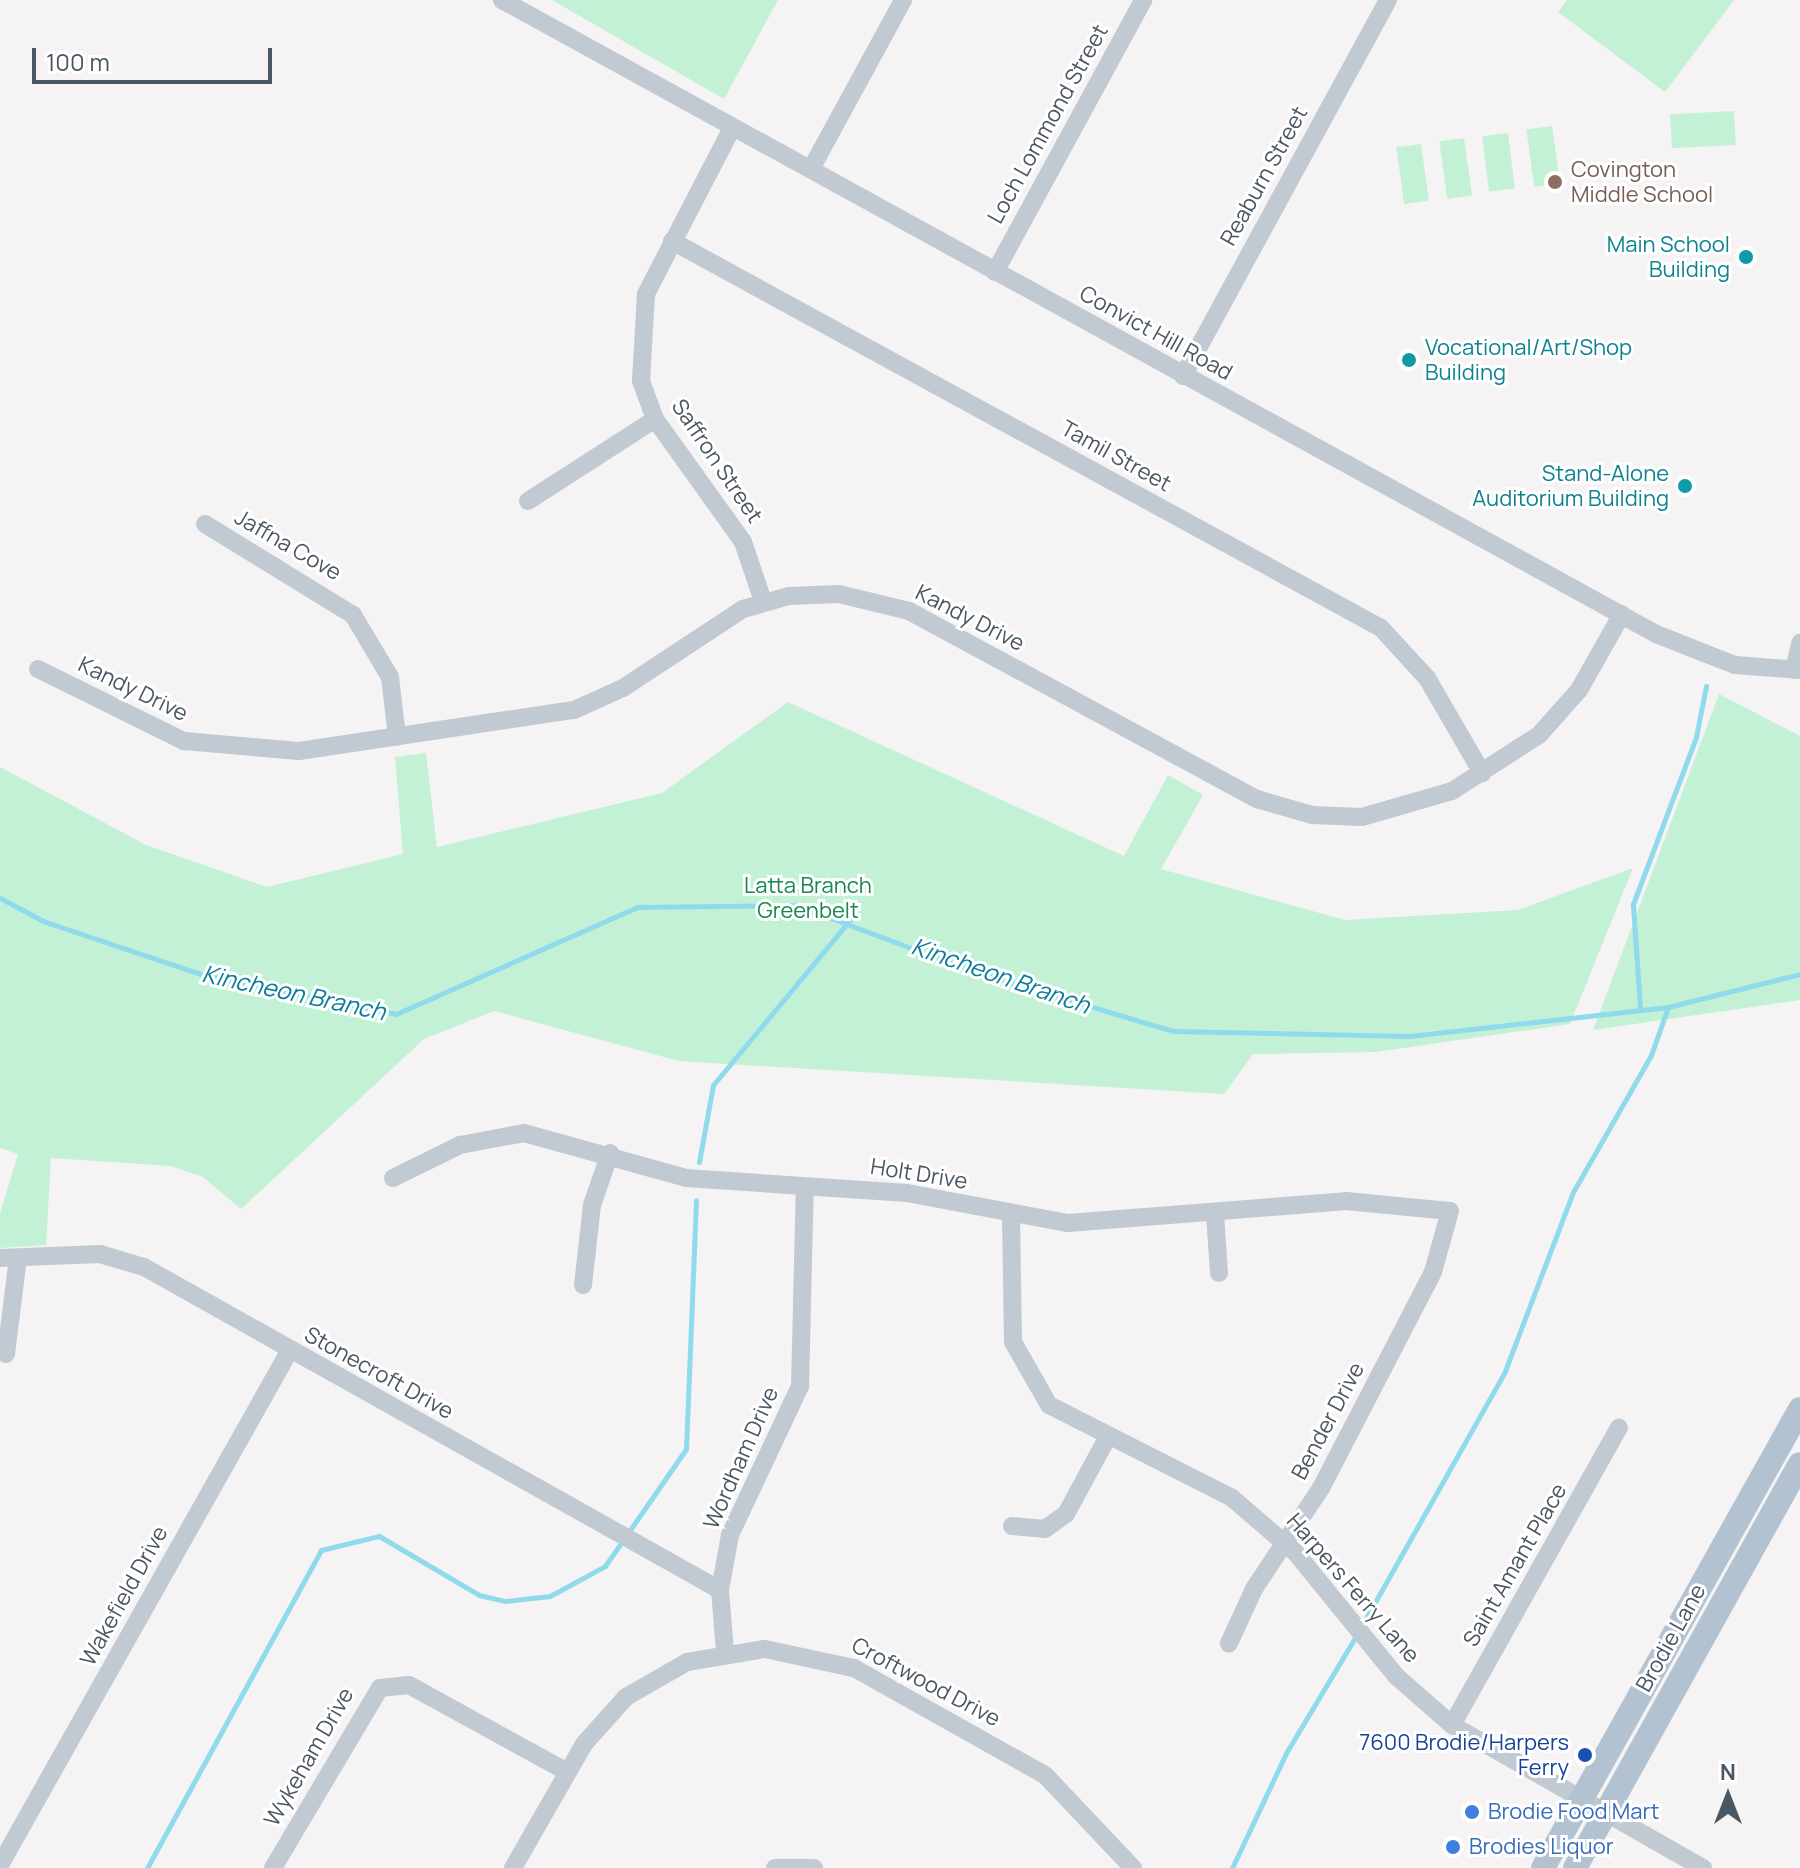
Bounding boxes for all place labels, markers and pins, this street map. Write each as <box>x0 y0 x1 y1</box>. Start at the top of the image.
place label: Covington Middle School <box>1571 156 1713 208</box>
marker: Covington Middle School <box>1546 173 1564 191</box>
place label: Main School Building <box>1607 231 1730 282</box>
marker: Main School Building <box>1737 248 1755 266</box>
place label: Vocational/Art/Shop Building <box>1425 334 1632 386</box>
marker: Vocational/Art/Shop Building <box>1400 351 1418 369</box>
place label: Stand-Alone Auditorium Building <box>1472 460 1669 512</box>
marker: Stand-Alone Auditorium Building <box>1676 477 1694 495</box>
place label: 7600 Brodie/Harpers Ferry <box>1359 1729 1569 1780</box>
marker: 7600 Brodie/Harpers Ferry <box>1576 1746 1594 1764</box>
place label: Brodie Food Mart <box>1488 1799 1659 1825</box>
marker: Brodie Food Mart <box>1463 1803 1481 1821</box>
place label: Brodies Liquor <box>1469 1834 1614 1860</box>
marker: Brodies Liquor <box>1444 1838 1462 1856</box>

